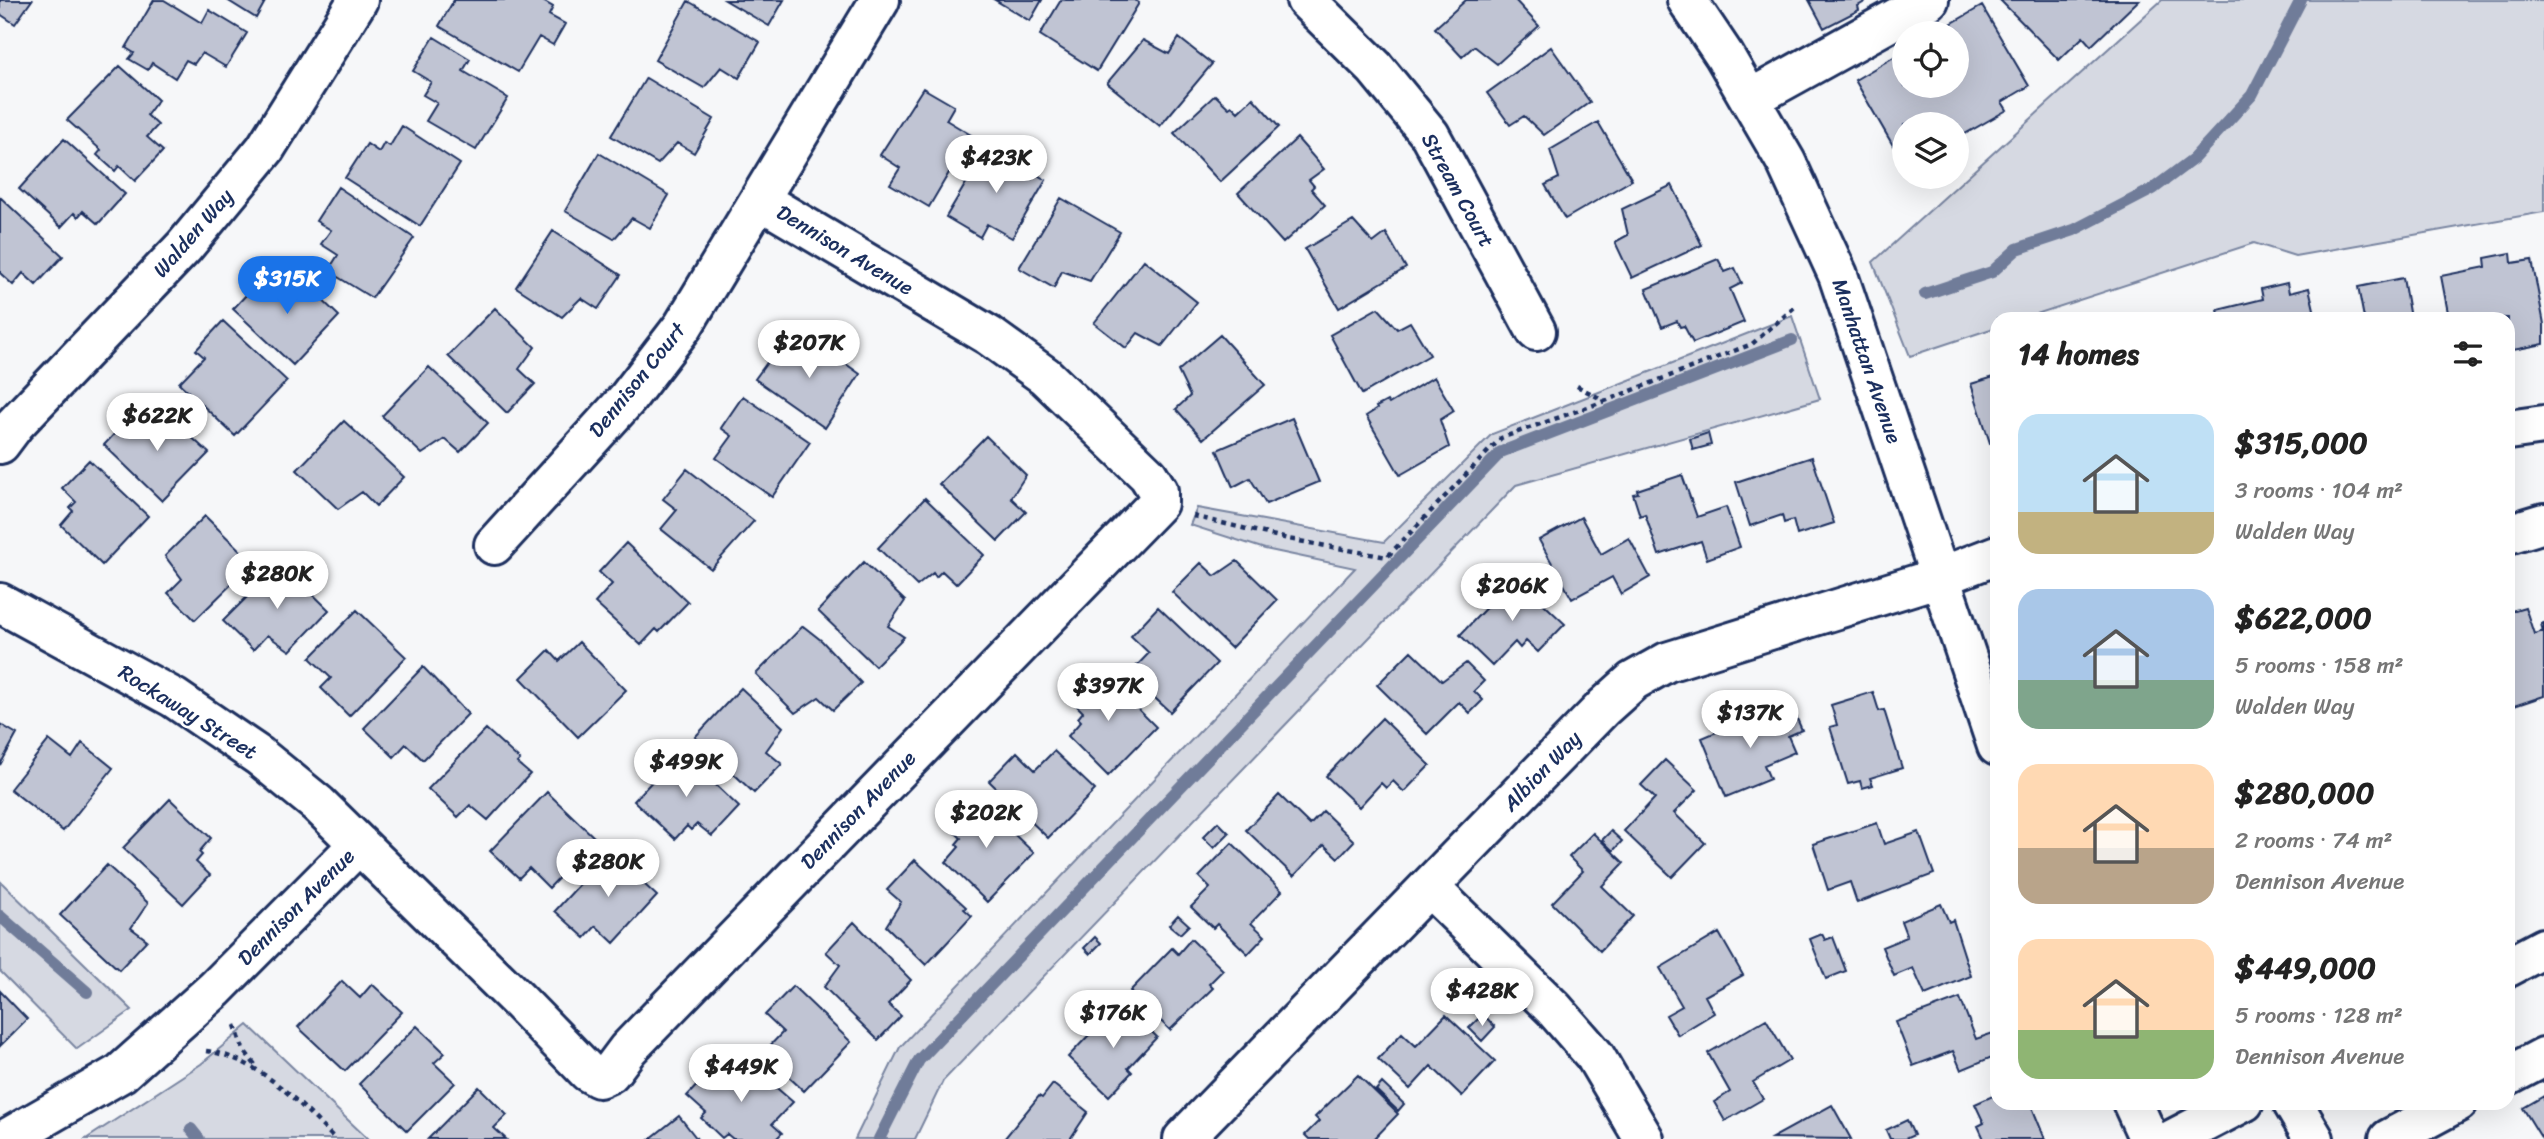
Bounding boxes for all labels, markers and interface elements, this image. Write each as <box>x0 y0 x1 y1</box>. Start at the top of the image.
map controls <box>1892 21 1969 189</box>
button: locate <box>1892 21 1969 98</box>
button: layers <box>1892 112 1969 189</box>
street label: Stream Court <box>1411 125 1505 255</box>
pin: $423K <box>947 136 1045 195</box>
text: $423K <box>961 137 1031 178</box>
street label: Walden Way <box>143 179 243 287</box>
street label: Dennison Avenue <box>769 194 921 306</box>
pin: $315K <box>238 256 336 316</box>
text: $315K <box>254 258 320 299</box>
street label: Manhattan Avenue <box>1821 273 1913 449</box>
street label: Dennison Court <box>578 313 697 446</box>
pin: $207K <box>760 320 858 380</box>
text: $207K <box>774 322 844 363</box>
text: 14 homes <box>2018 327 2139 381</box>
icon: filters <box>2449 335 2487 373</box>
pin: $622K <box>108 393 206 453</box>
text: $622K <box>122 395 192 436</box>
text: $315,000 <box>2235 416 2368 470</box>
icon: home <box>2074 442 2158 526</box>
text: 3 rooms · 104 m² <box>2235 470 2403 511</box>
text: Walden Way <box>2235 511 2354 552</box>
pin: $280K <box>228 552 326 611</box>
text: $280K <box>241 553 313 594</box>
pin: $206K <box>1463 564 1561 623</box>
text: $206K <box>1477 565 1547 606</box>
text: $622,000 <box>2235 591 2372 645</box>
icon: home <box>2074 617 2158 701</box>
text: 5 rooms · 158 m² <box>2235 645 2404 686</box>
street label: Rockaway Street <box>111 654 265 770</box>
pin: $397K <box>1059 664 1157 723</box>
text: $397K <box>1073 665 1143 706</box>
text: Walden Way <box>2235 686 2354 727</box>
pin: $137K <box>1701 690 1799 750</box>
text: $137K <box>1717 692 1783 733</box>
street label: Albion Way <box>1492 721 1591 822</box>
pin: $499K <box>637 740 735 799</box>
text: $499K <box>650 741 722 782</box>
street label: Dennison Avenue <box>791 741 925 879</box>
text: $280,000 <box>2235 766 2375 820</box>
pin: $202K <box>937 790 1035 850</box>
text: $202K <box>951 792 1021 833</box>
icon: home <box>2074 792 2158 876</box>
text: 2 rooms · 74 m² <box>2235 820 2392 861</box>
street label: Dennison Avenue <box>228 839 364 975</box>
pin: $280K <box>559 839 657 899</box>
text: $280K <box>572 841 644 882</box>
text: Dennison Avenue <box>2235 861 2404 902</box>
text: $449,000 <box>2235 941 2376 995</box>
icon: home <box>2074 967 2158 1051</box>
pin: $428K <box>1433 968 1531 1028</box>
text: $428K <box>1447 970 1517 1011</box>
pin: $176K <box>1064 990 1162 1050</box>
text: $176K <box>1080 992 1146 1033</box>
text: 5 rooms · 128 m² <box>2235 995 2403 1036</box>
text: Dennison Avenue <box>2235 1036 2404 1077</box>
pin: $449K <box>692 1044 790 1104</box>
text: $449K <box>705 1046 777 1087</box>

